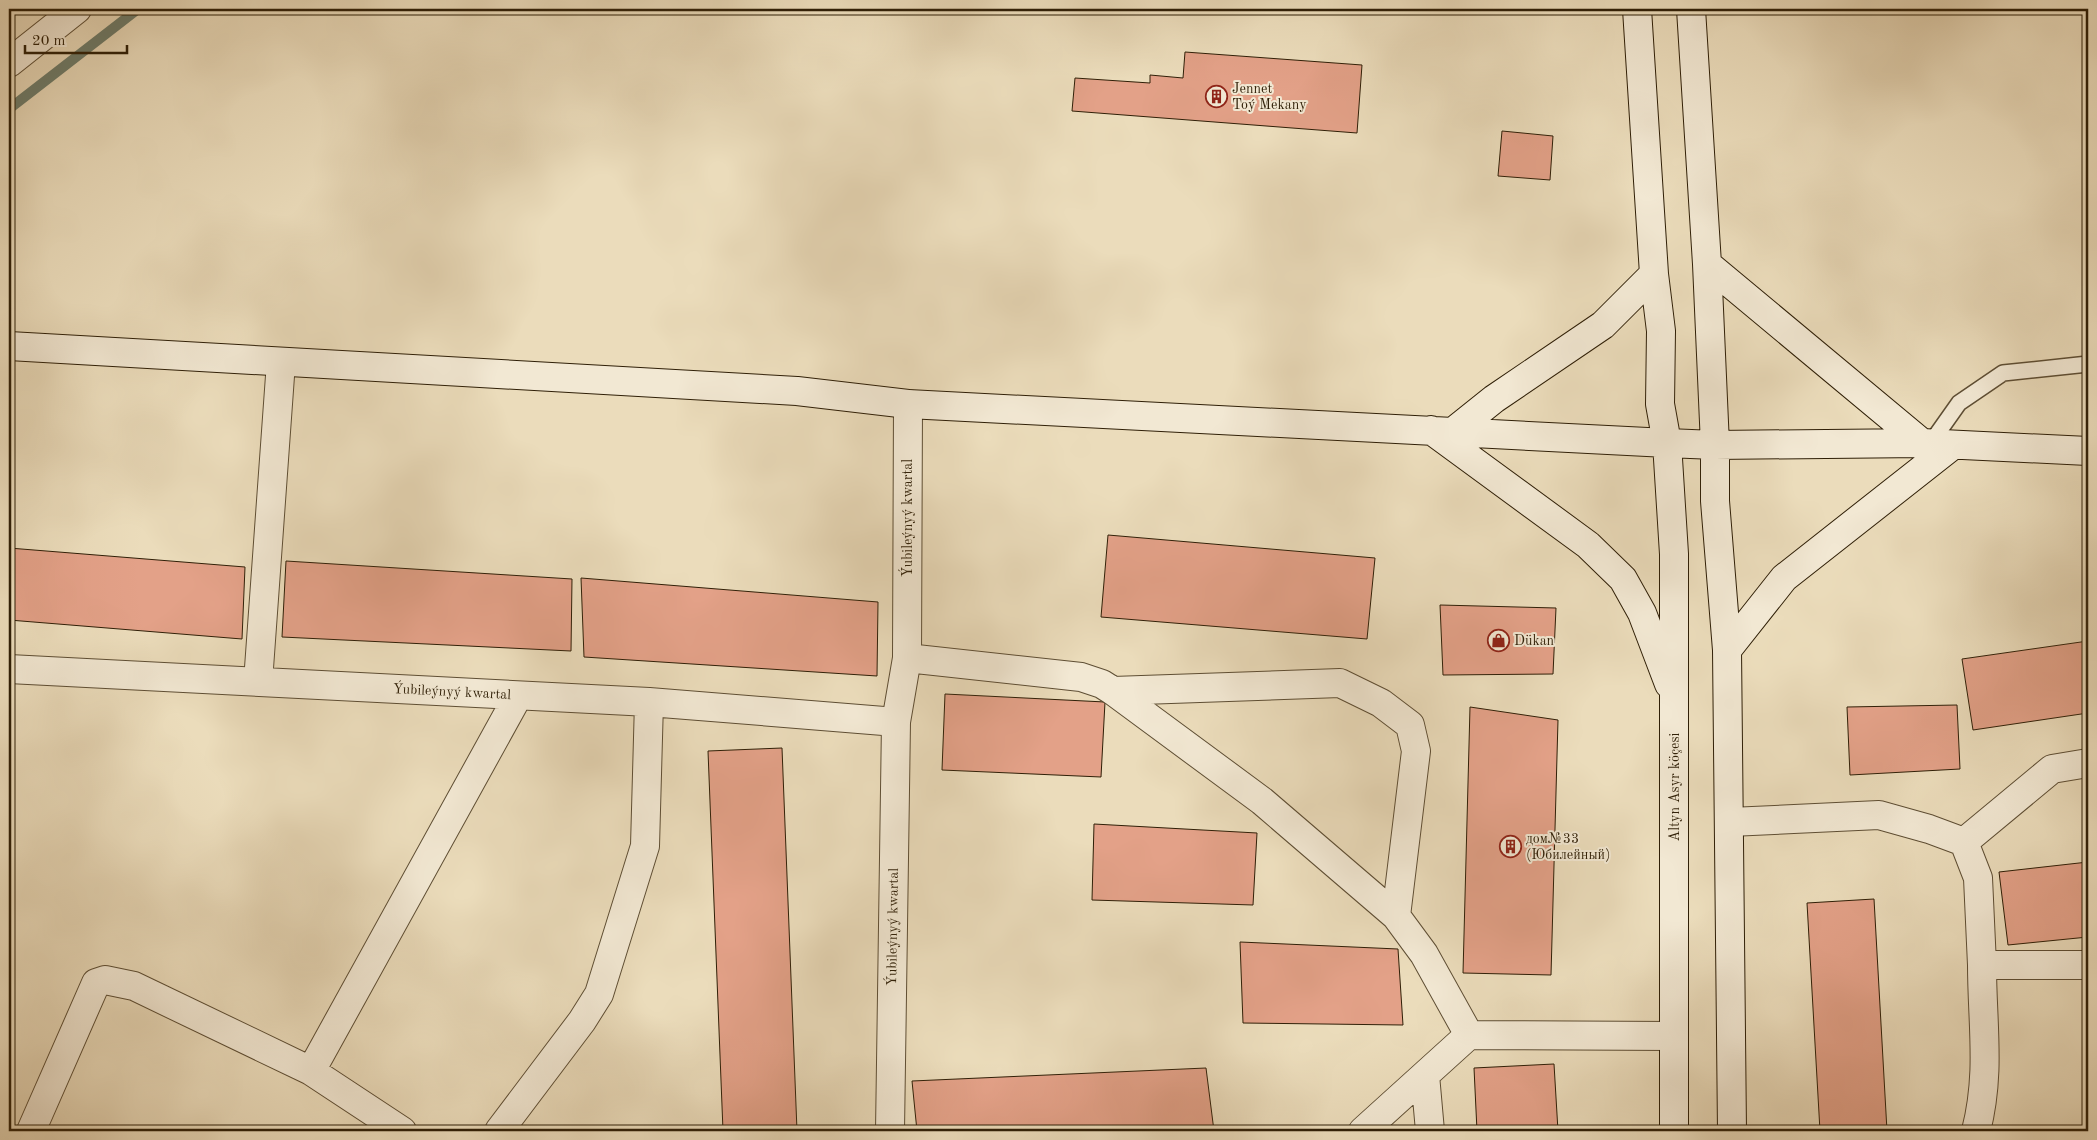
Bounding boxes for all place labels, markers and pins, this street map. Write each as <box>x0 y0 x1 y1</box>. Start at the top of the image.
place label: Jennet Toý Mekany <box>1232 82 1307 112</box>
building icon: Jennet Toý Mekany <box>1204 85 1228 109</box>
shop icon: Dükan <box>1486 629 1510 653</box>
place label: Dükan <box>1514 634 1555 648</box>
place label: дом№33 (Юбилейный) <box>1526 832 1610 862</box>
building icon: дом№33 (Юбилейный) <box>1498 835 1522 859</box>

